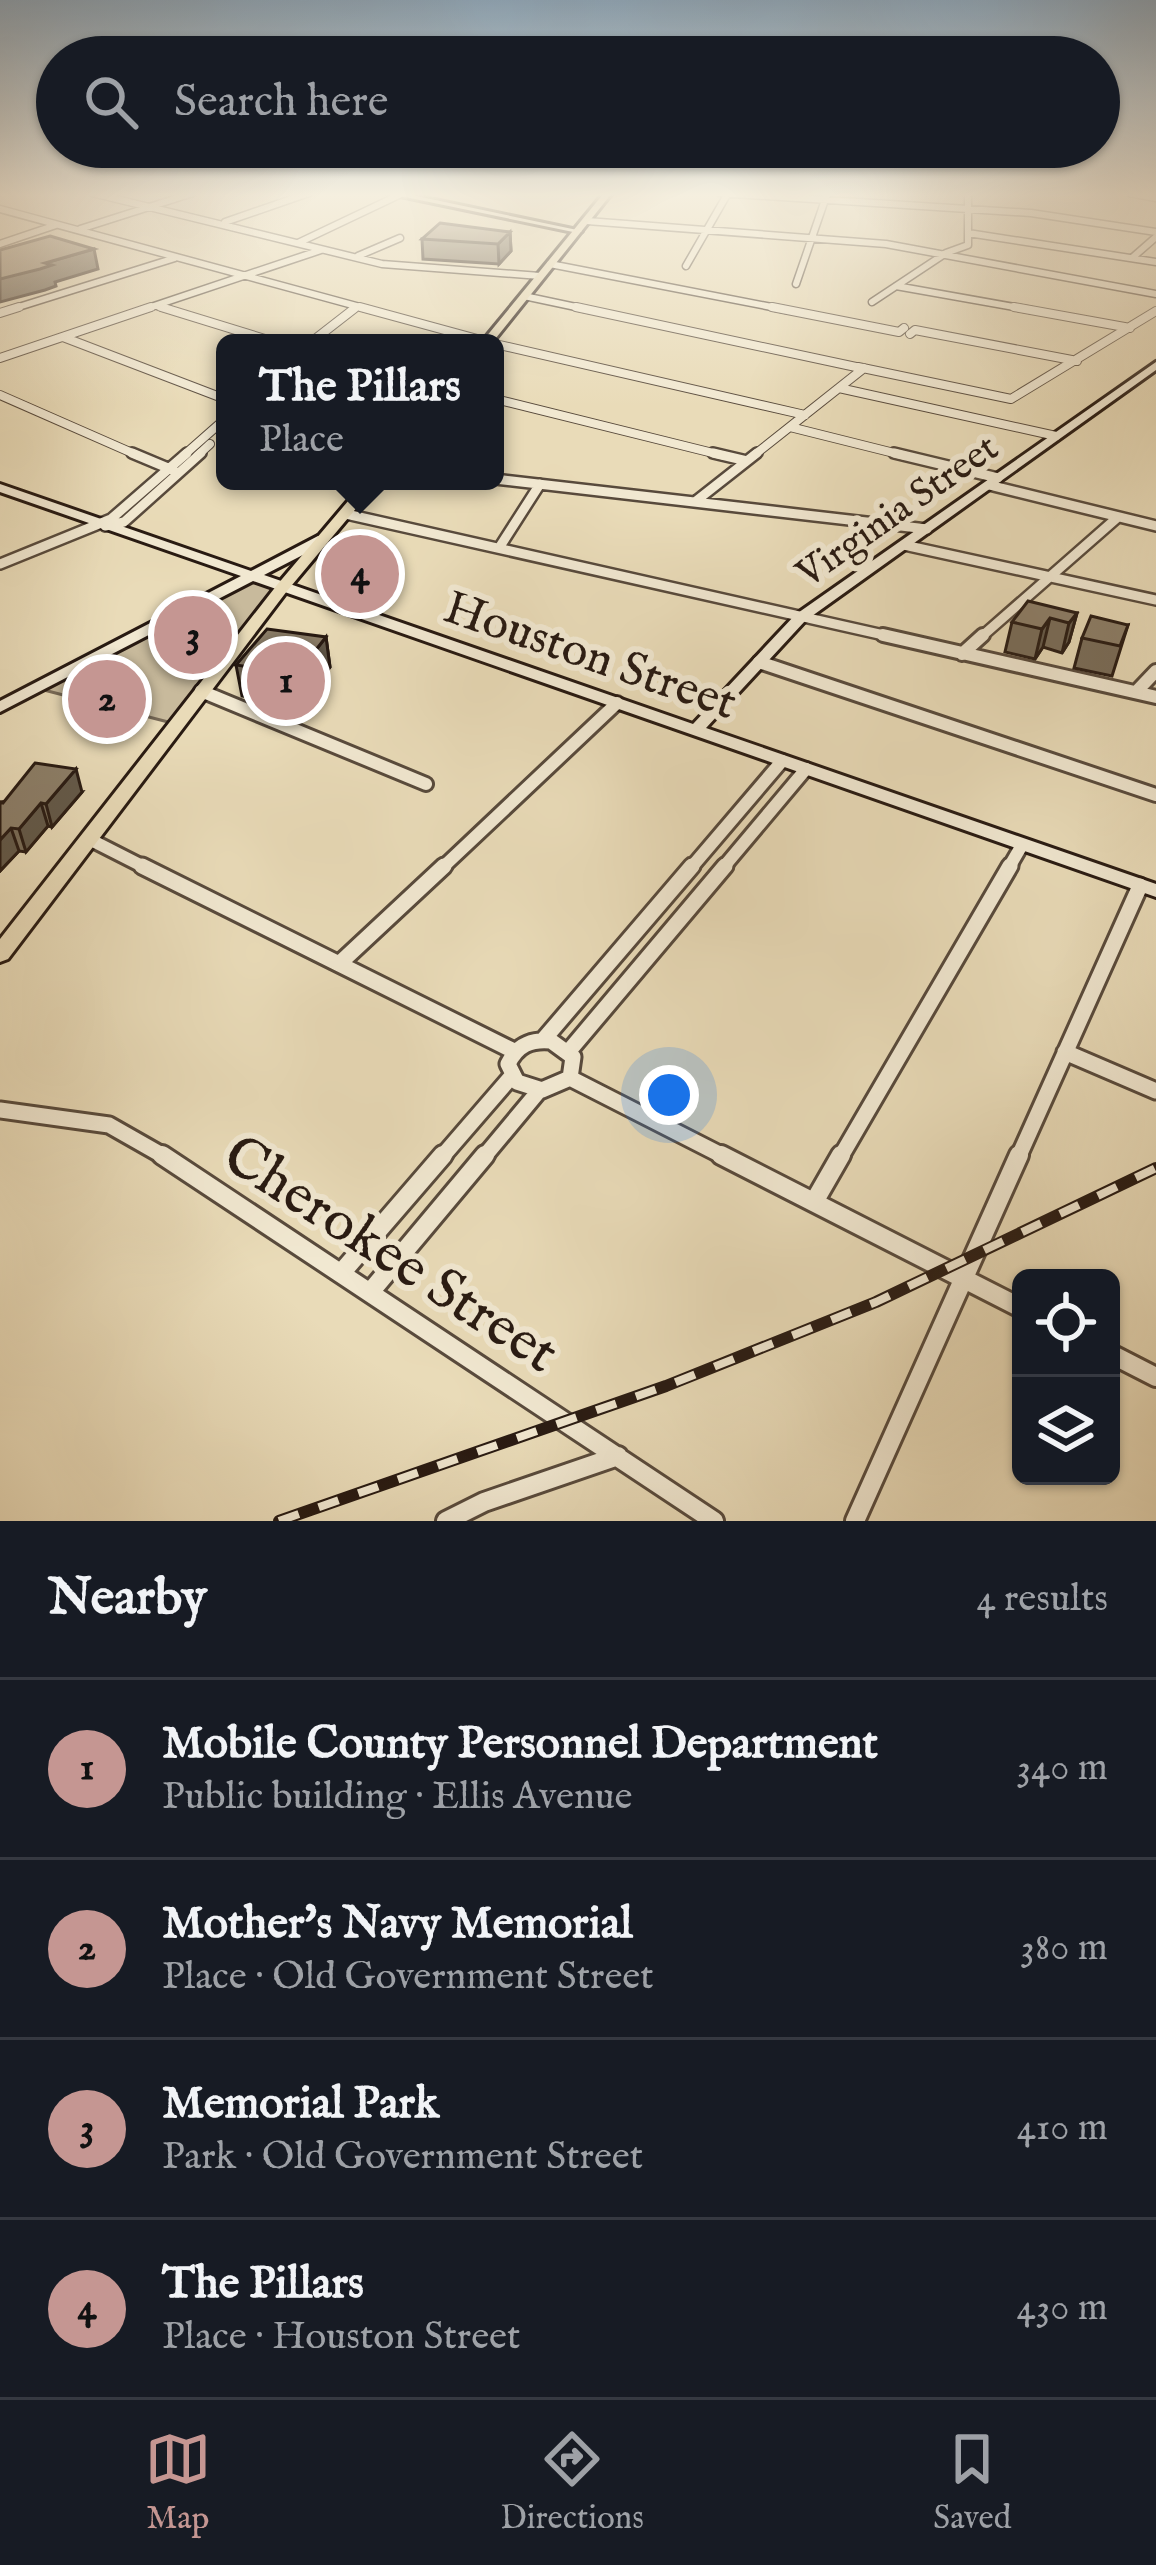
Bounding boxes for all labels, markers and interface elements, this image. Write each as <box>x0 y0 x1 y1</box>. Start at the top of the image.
search box <box>36 36 1120 168</box>
icon: search <box>78 69 144 135</box>
text: Search here <box>174 74 388 131</box>
popup <box>216 334 504 490</box>
text: The Pillars <box>259 359 461 416</box>
text: Place <box>259 416 344 465</box>
street label: Virginia Street <box>787 424 1008 600</box>
pin: 4 <box>321 529 399 619</box>
street label: Houston Street <box>436 579 744 735</box>
pin: 3 <box>154 590 232 680</box>
pin: 1 <box>247 636 325 726</box>
pin: 2 <box>68 654 146 744</box>
your location <box>639 1065 699 1125</box>
street label: Cherokee Street <box>208 1120 571 1391</box>
map controls <box>1012 1269 1120 1485</box>
button: locate <box>1012 1269 1120 1377</box>
button: layers <box>1012 1377 1120 1485</box>
text: Nearby <box>48 1567 207 1632</box>
text: 4 results <box>976 1575 1108 1624</box>
text: Mobile County Personnel Department <box>162 1716 878 1773</box>
text: 1 <box>80 1744 94 1793</box>
text: 340 m <box>1017 1744 1108 1793</box>
text: Public building · Ellis Avenue <box>162 1773 633 1822</box>
text: Mother's Navy Memorial <box>162 1896 632 1953</box>
text: 2 <box>78 1924 96 1973</box>
text: 380 m <box>1020 1924 1108 1973</box>
text: Place · Old Government Street <box>162 1953 654 2002</box>
text: Memorial Park <box>162 2076 439 2133</box>
text: 3 <box>80 2104 94 2153</box>
text: 410 m <box>1017 2104 1108 2153</box>
text: Park · Old Government Street <box>162 2133 643 2182</box>
text: The Pillars <box>162 2256 364 2313</box>
text: 4 <box>77 2284 97 2333</box>
text: 430 m <box>1017 2284 1108 2333</box>
text: Place · Houston Street <box>162 2313 520 2362</box>
tab: Map <box>145 2426 211 2540</box>
tab: Directions <box>500 2426 644 2540</box>
tab: Saved <box>933 2426 1011 2540</box>

